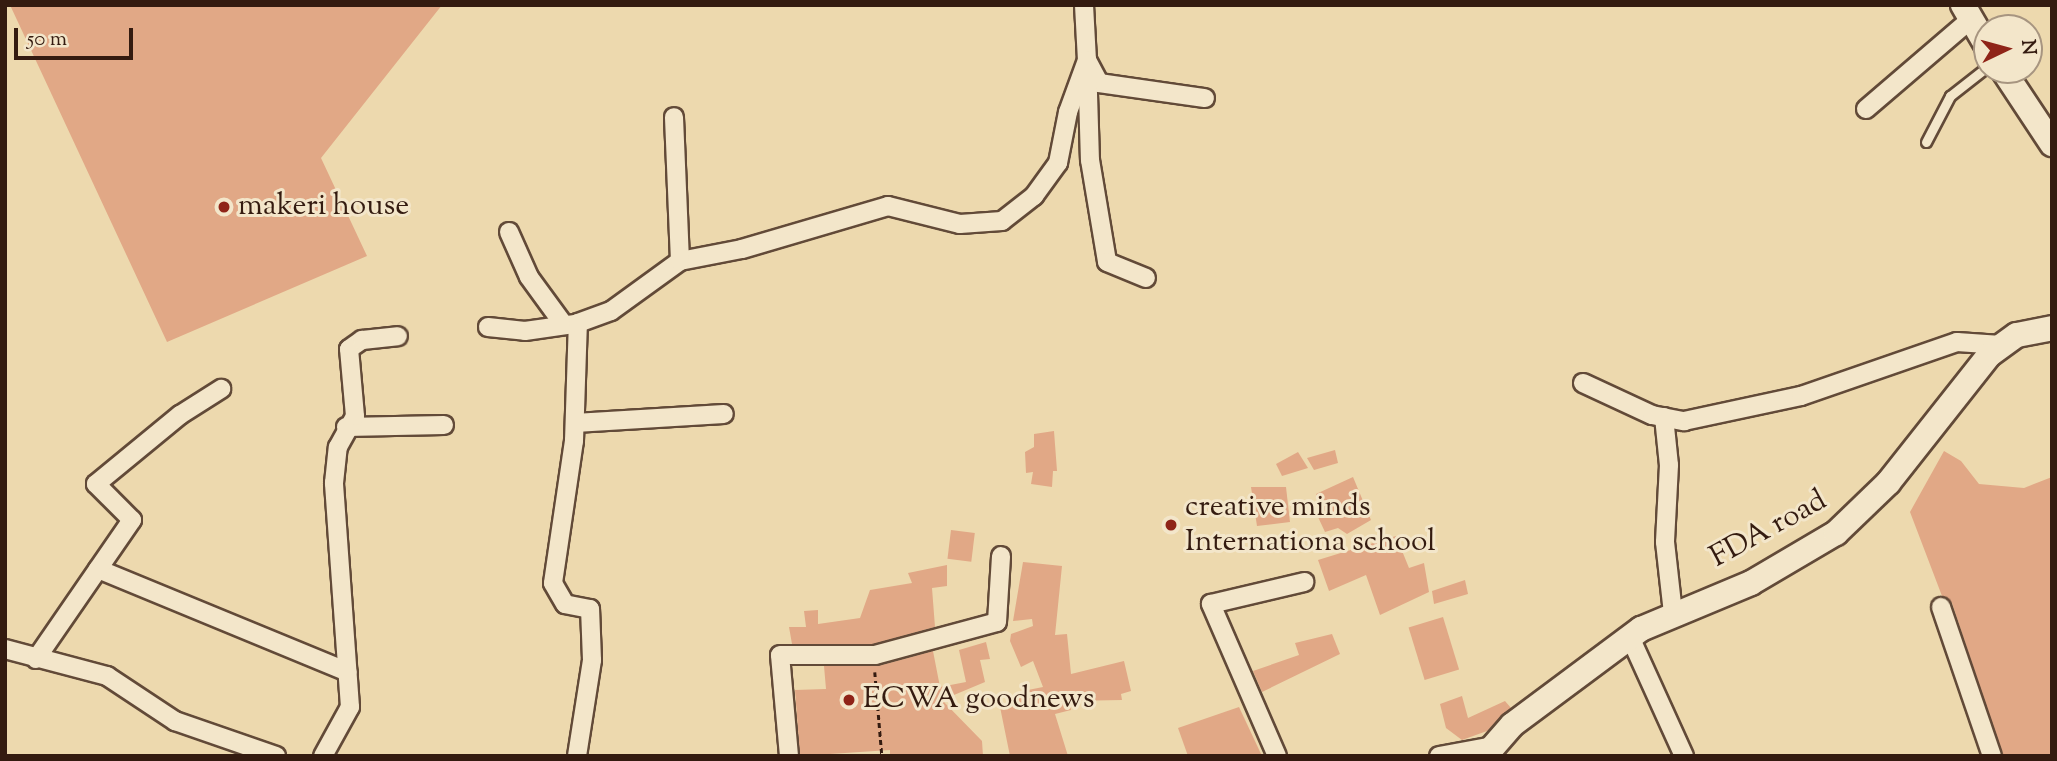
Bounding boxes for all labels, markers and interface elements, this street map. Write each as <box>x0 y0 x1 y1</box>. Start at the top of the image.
scale bar <box>18 14 136 58</box>
north arrow <box>1973 14 2043 84</box>
text: 50 m <box>27 25 67 55</box>
text: N <box>2013 39 2042 56</box>
place label: makeri house <box>238 189 409 225</box>
marker: makeri house <box>216 199 232 215</box>
street label: FDA road <box>1704 483 1834 577</box>
place label: creative minds Internationa school <box>1185 490 1436 560</box>
marker: creative minds Internationa school <box>1163 517 1179 533</box>
place label: ECWA goodnews <box>863 682 1095 718</box>
marker: ECWA goodnews <box>841 692 857 708</box>

